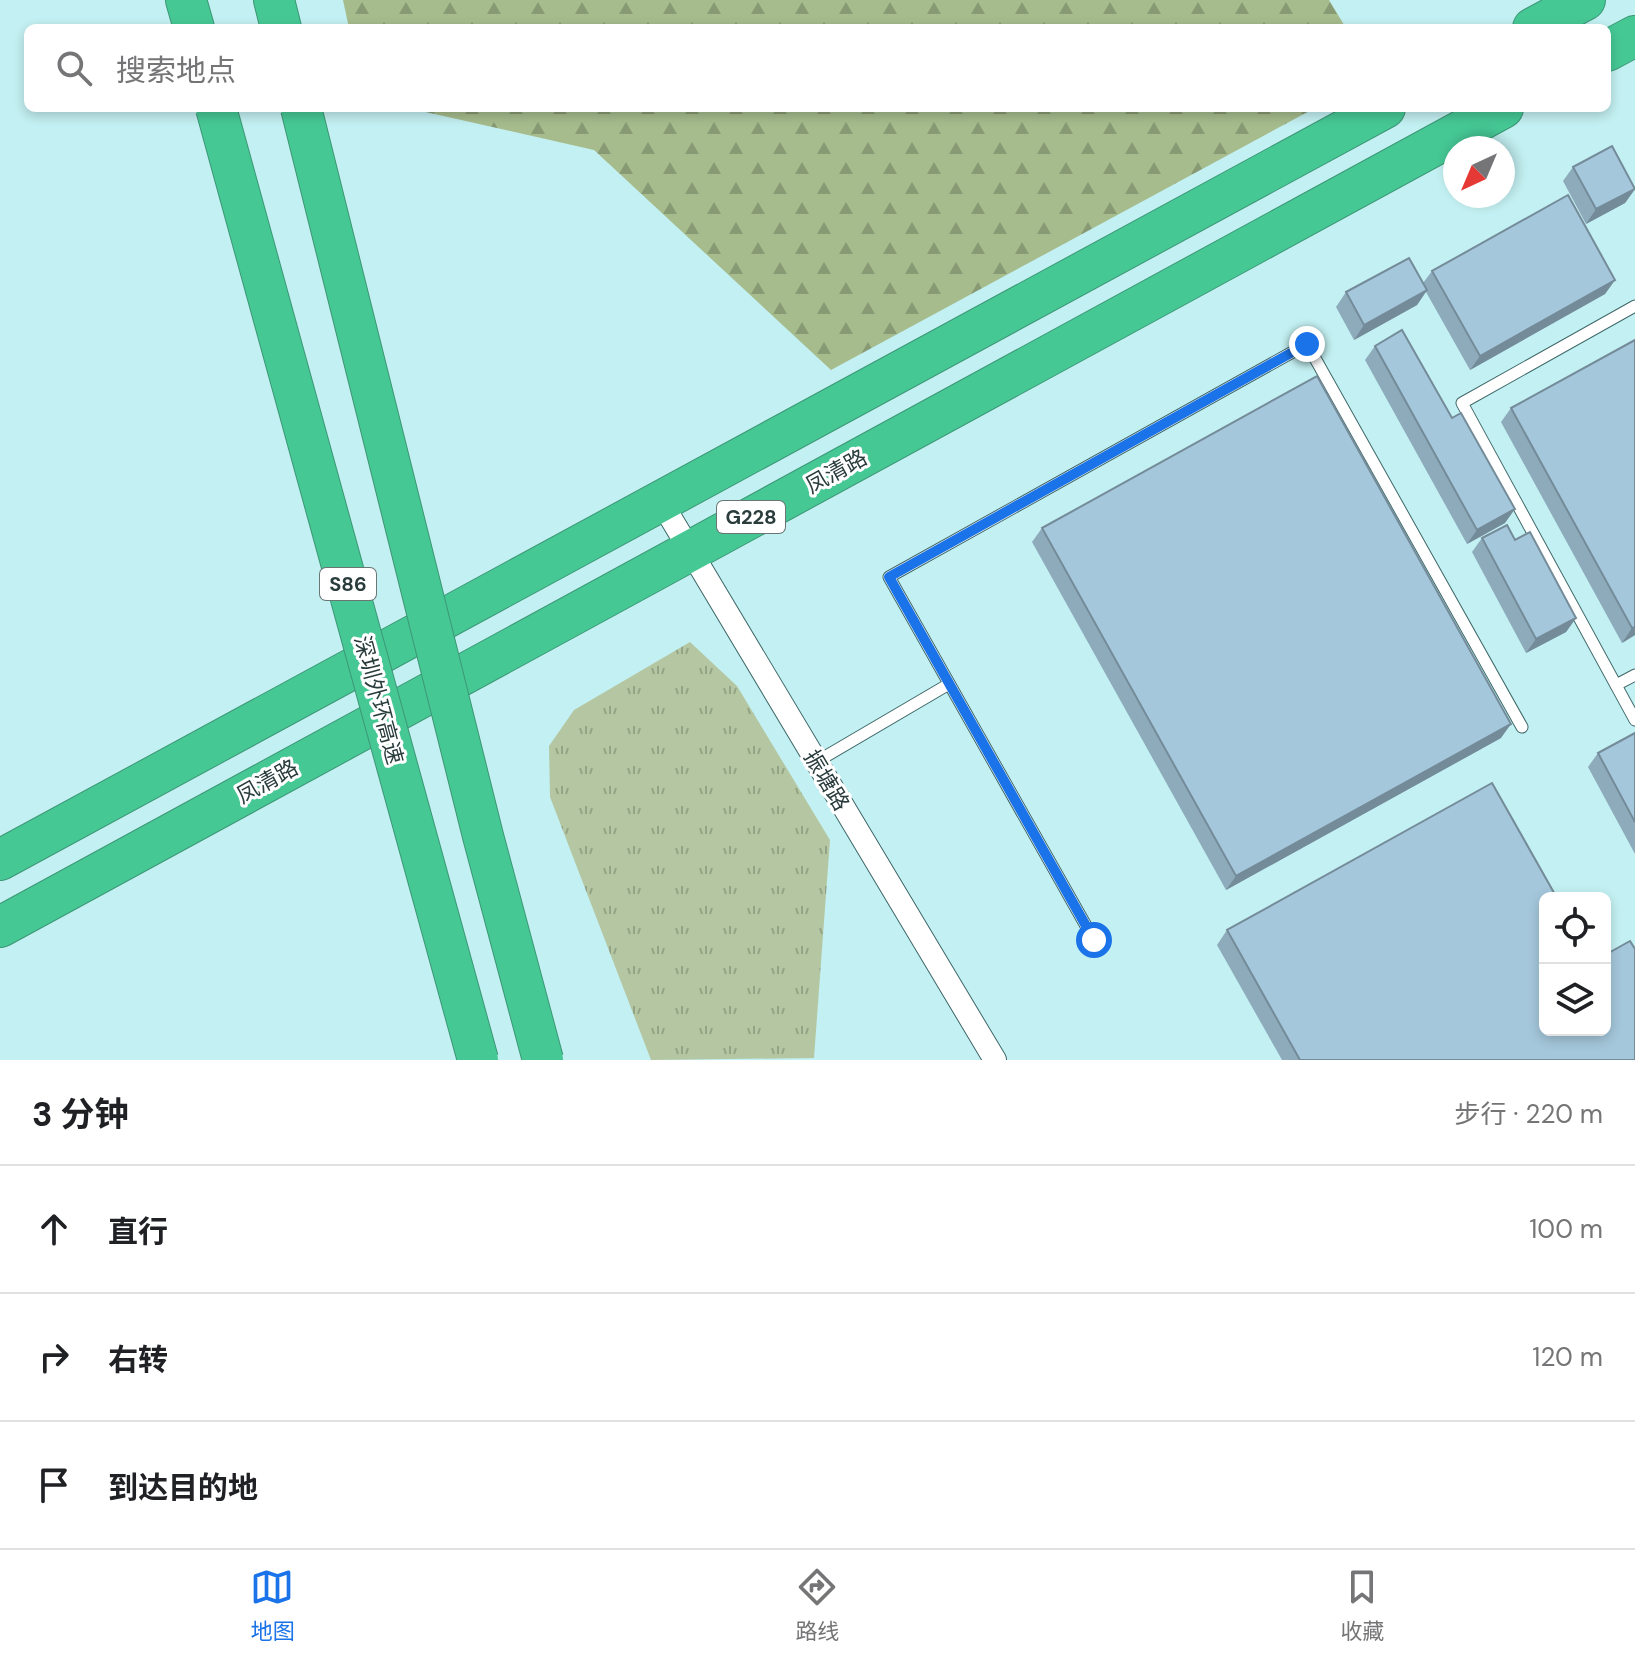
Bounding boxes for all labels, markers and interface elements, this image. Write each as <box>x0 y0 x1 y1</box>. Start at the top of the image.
search box <box>24 24 1611 112</box>
icon: search <box>52 46 96 90</box>
text: 搜索地点 <box>116 51 236 90</box>
north arrow <box>1443 136 1515 208</box>
route end <box>1289 326 1325 362</box>
street label: 凤清路 <box>800 443 872 500</box>
road number: G228 <box>717 501 785 533</box>
road number: S86 <box>320 568 376 600</box>
street label: 深圳外环高速 <box>347 633 410 768</box>
street label: 振塘路 <box>797 744 856 816</box>
street label: 凤清路 <box>231 753 303 810</box>
map controls <box>1539 892 1611 1036</box>
button: locate <box>1539 892 1611 964</box>
route start <box>1076 922 1112 958</box>
button: layers <box>1539 964 1611 1036</box>
text: 3 分钟 <box>32 1092 129 1137</box>
text: 步行 · 220 m <box>1454 1097 1603 1131</box>
icon: ahead <box>32 1207 76 1251</box>
text: 直行 <box>108 1212 168 1251</box>
text: 100 m <box>1529 1212 1603 1246</box>
icon: right <box>32 1335 76 1379</box>
text: 右转 <box>108 1340 168 1379</box>
text: 120 m <box>1532 1340 1603 1374</box>
icon: arrive <box>32 1463 76 1507</box>
text: 到达目的地 <box>108 1468 258 1507</box>
tab: 地图 <box>250 1565 295 1646</box>
tab: 路线 <box>795 1565 840 1646</box>
tab: 收藏 <box>1340 1565 1385 1646</box>

